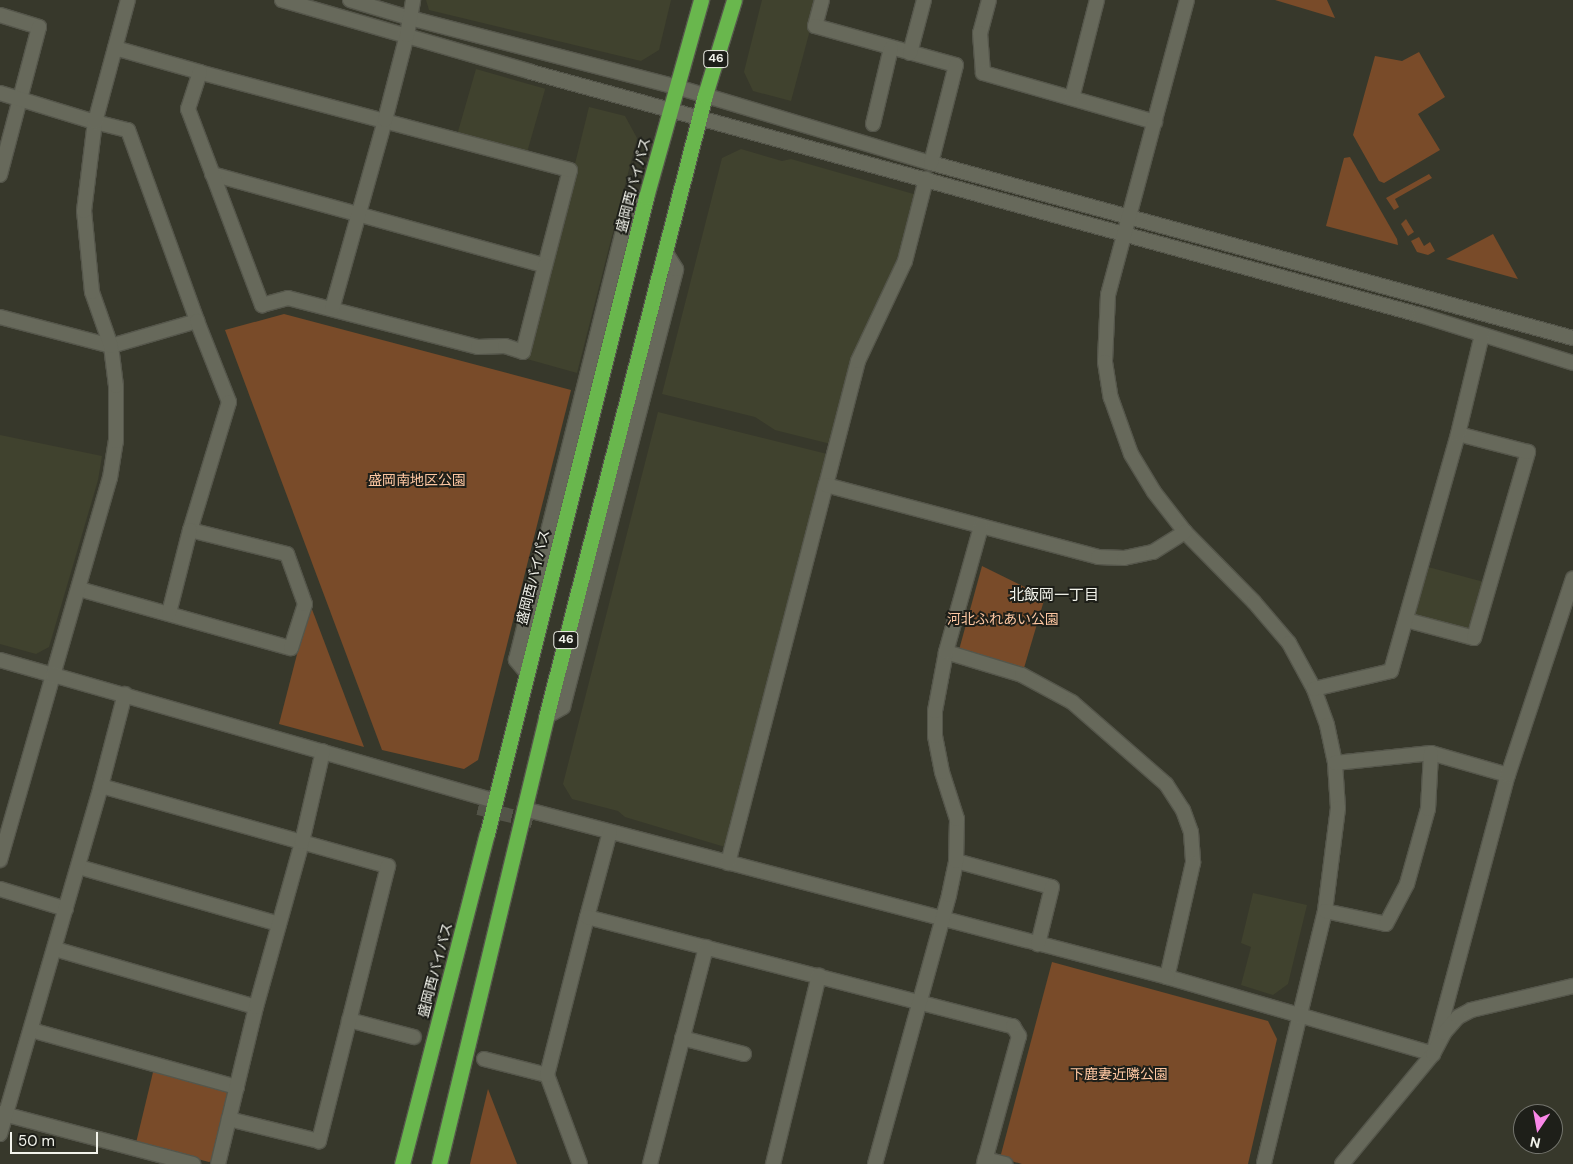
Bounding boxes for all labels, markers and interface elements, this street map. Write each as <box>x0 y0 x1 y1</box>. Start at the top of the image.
road number: 46 <box>702 50 730 68</box>
street label: 盛岡西バイパス <box>612 135 654 235</box>
park label: 盛岡南地区公園 <box>368 472 466 488</box>
street label: 盛岡西バイパス <box>513 527 553 627</box>
district label: 北飯岡一丁目 <box>1009 587 1099 605</box>
park label: 河北ふれあい公園 <box>947 611 1059 627</box>
road number: 46 <box>552 630 580 650</box>
street label: 盛岡西バイパス <box>414 920 456 1020</box>
park label: 下鹿妻近隣公園 <box>1070 1066 1168 1082</box>
north arrow <box>1513 1104 1563 1154</box>
scale bar <box>12 1122 100 1154</box>
text: 50 m <box>18 1131 55 1151</box>
text: N <box>1528 1133 1542 1153</box>

